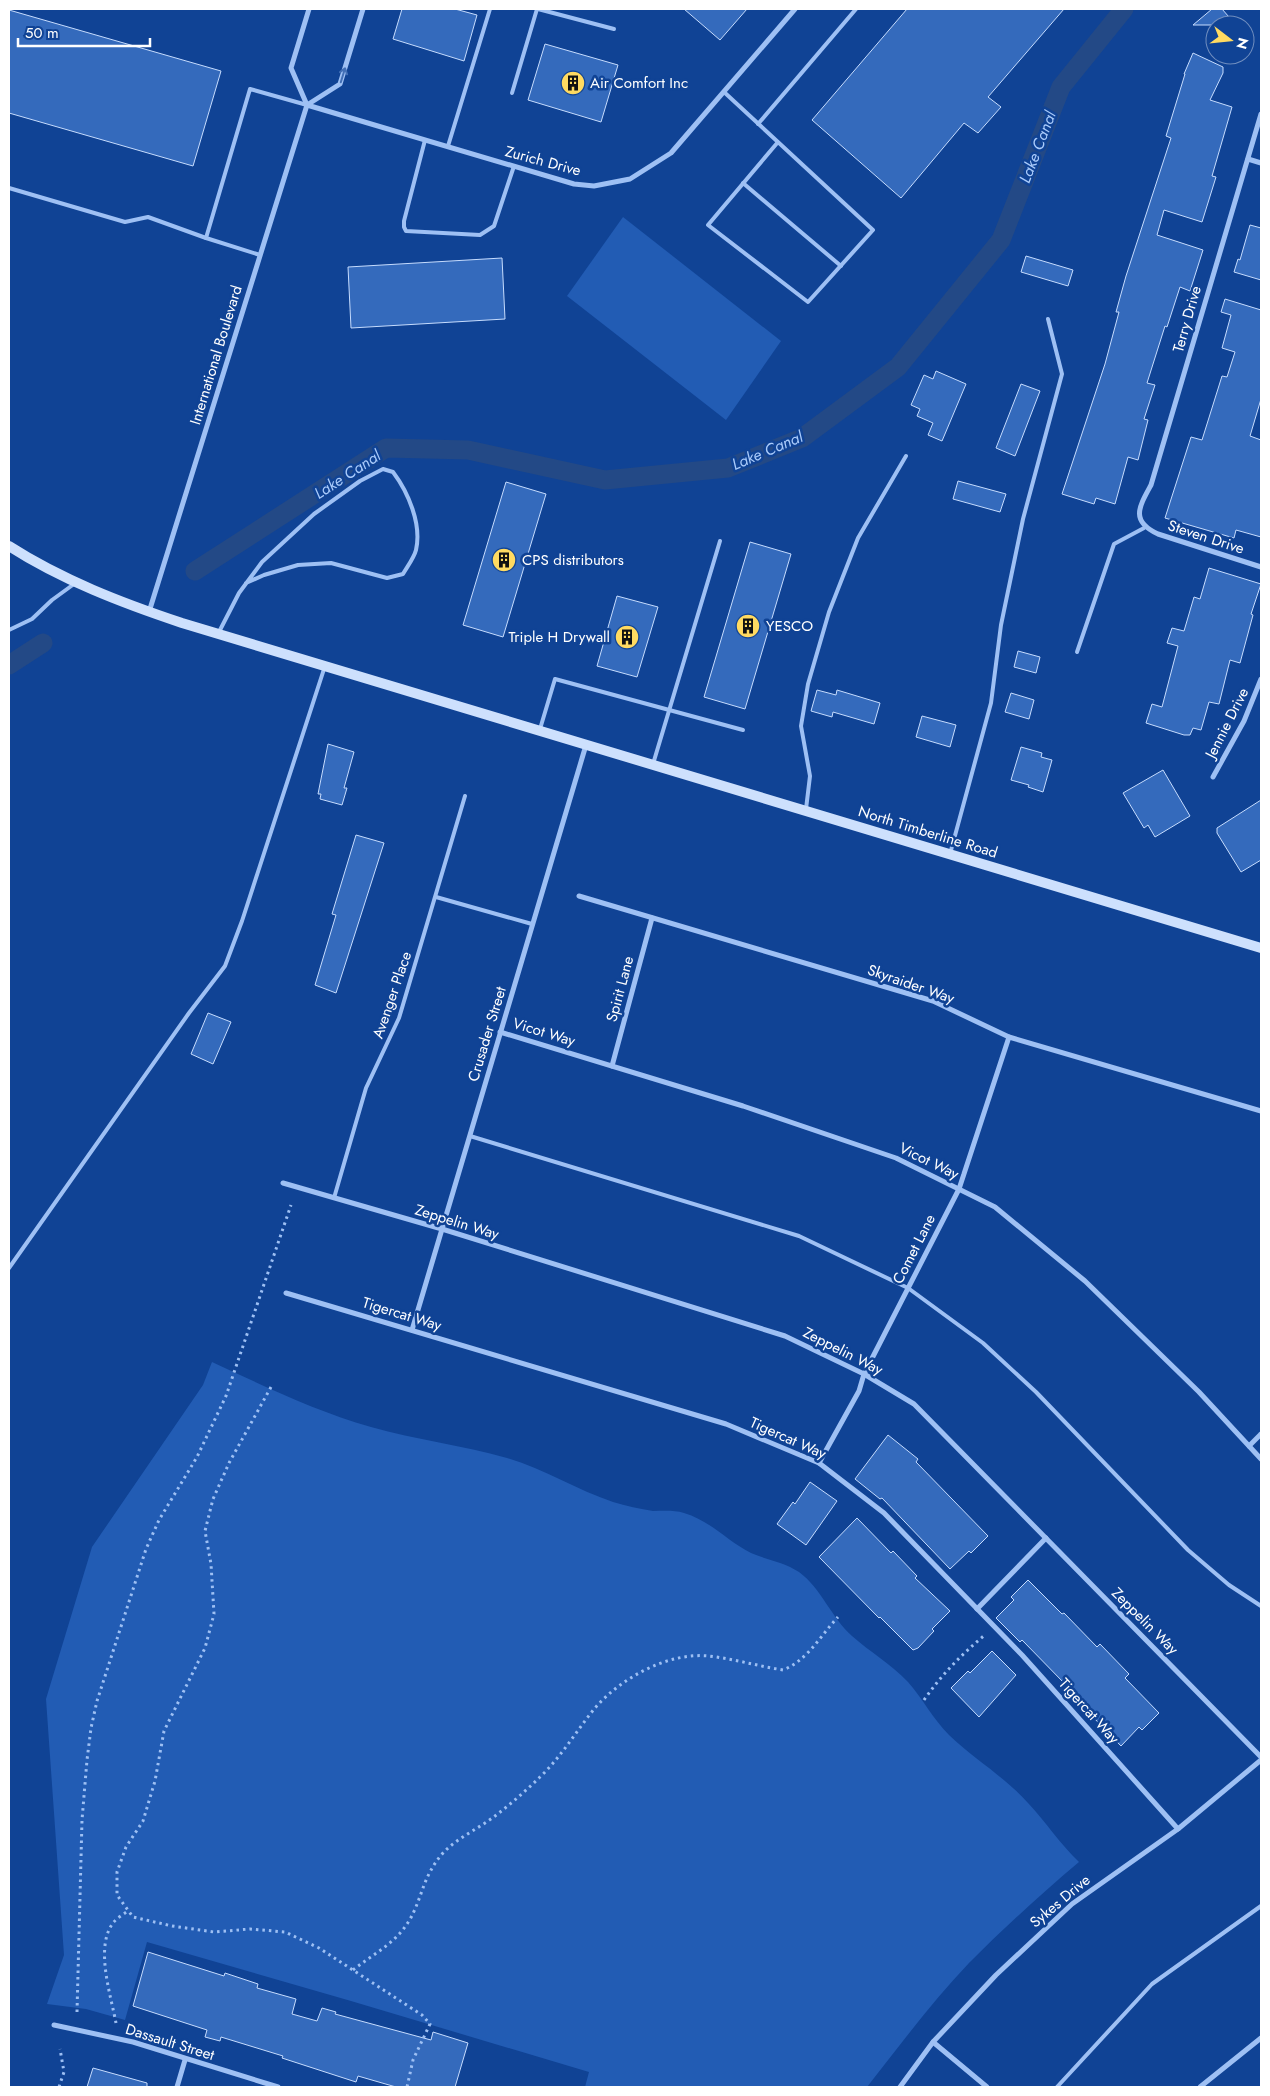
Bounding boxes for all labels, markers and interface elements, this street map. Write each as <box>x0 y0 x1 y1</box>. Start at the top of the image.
scale bar <box>18 15 150 47</box>
north arrow <box>1205 15 1255 65</box>
text: 50 m <box>25 22 59 44</box>
text: N <box>1231 35 1254 52</box>
one-way arrow <box>339 67 349 83</box>
building icon: Air Comfort Inc <box>560 70 586 96</box>
place label: Air Comfort Inc <box>590 72 688 94</box>
water label: Lake Canal <box>1013 107 1062 186</box>
street label: Zurich Drive <box>503 140 584 182</box>
street label: International Boulevard <box>184 283 248 427</box>
street label: Terry Drive <box>1167 283 1207 355</box>
water label: Lake Canal <box>728 425 808 476</box>
water label: Lake Canal <box>309 443 386 505</box>
street label: Steven Drive <box>1165 514 1247 560</box>
building icon: CPS distributors <box>491 547 517 573</box>
place label: CPS distributors <box>522 549 624 571</box>
building icon: YESCO <box>735 613 761 639</box>
place label: YESCO <box>766 615 813 637</box>
building icon: Triple H Drywall <box>614 624 640 650</box>
place label: Triple H Drywall <box>509 626 610 648</box>
street label: Jennie Drive <box>1199 684 1254 764</box>
street label: North Timberline Road <box>856 800 1000 864</box>
street label: Avenger Place <box>367 948 417 1042</box>
street label: Spirit Lane <box>601 953 639 1024</box>
street label: Skyraider Way <box>864 959 958 1009</box>
street label: Crusader Street <box>462 983 512 1084</box>
street label: Vicot Way <box>510 1012 578 1052</box>
street label: Vicot Way <box>895 1137 963 1185</box>
street label: Zeppelin Way <box>412 1199 502 1245</box>
street label: Comet Lane <box>887 1210 941 1288</box>
street label: Tigercat Way <box>360 1292 445 1337</box>
street label: Zeppelin Way <box>799 1321 887 1381</box>
street label: Tigercat Way <box>746 1411 830 1465</box>
street label: Zeppelin Way <box>1106 1582 1184 1660</box>
street label: Tigercat Way <box>1054 1673 1125 1749</box>
street label: Sykes Drive <box>1025 1869 1095 1933</box>
street label: Dassault Street <box>123 2018 218 2066</box>

